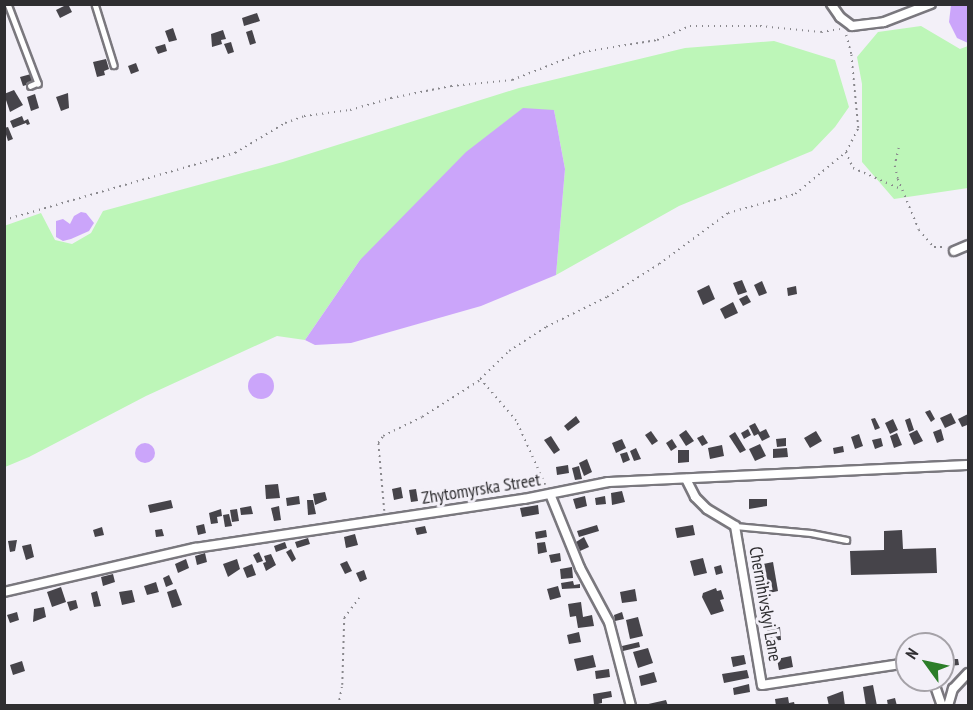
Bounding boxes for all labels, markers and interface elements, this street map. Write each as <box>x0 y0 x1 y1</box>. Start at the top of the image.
street label: Zhytomyrska Street <box>420 469 542 509</box>
street label: Chernihivskyi Lane <box>744 545 786 663</box>
north arrow <box>895 632 955 692</box>
text: N <box>901 644 922 662</box>

